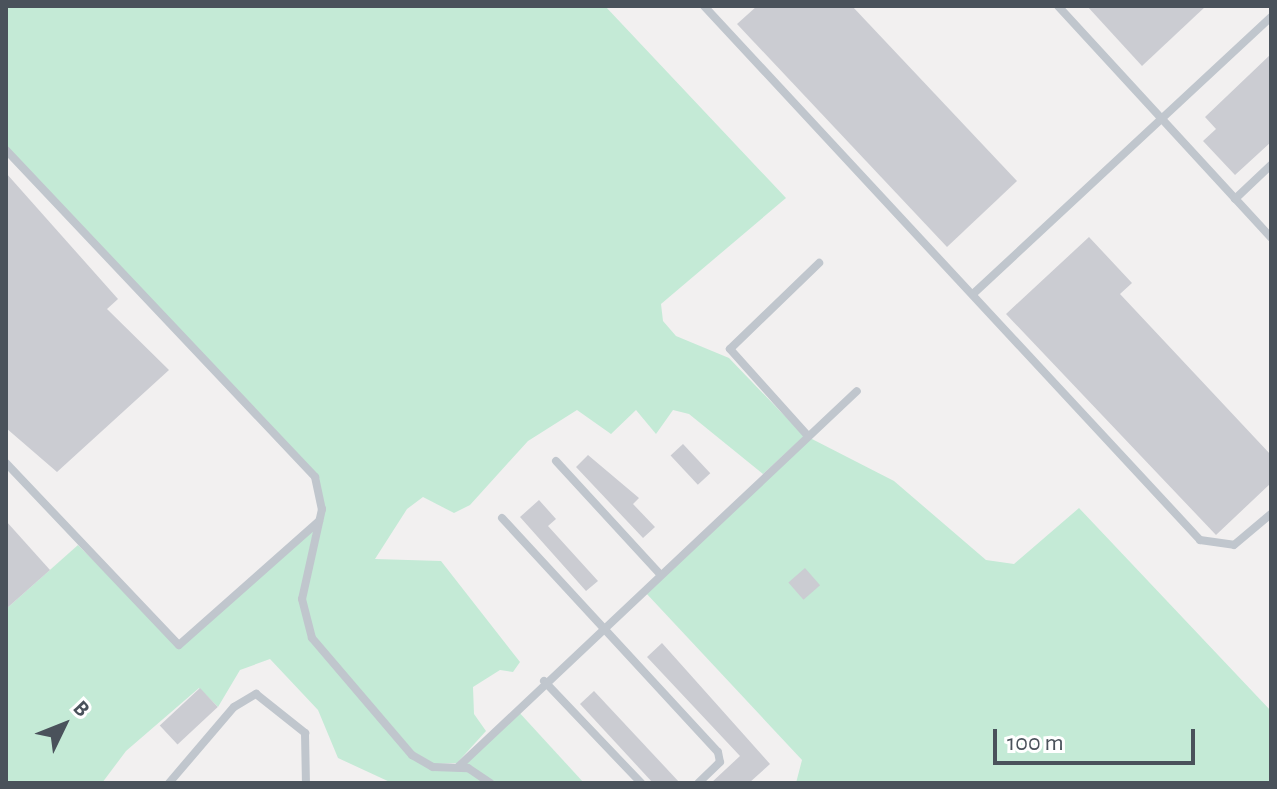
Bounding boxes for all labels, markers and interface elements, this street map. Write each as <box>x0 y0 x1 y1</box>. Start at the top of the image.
north arrow <box>24 685 104 765</box>
text: B <box>69 696 94 721</box>
scale bar <box>997 713 1199 763</box>
text: 100 m <box>1007 731 1064 755</box>

